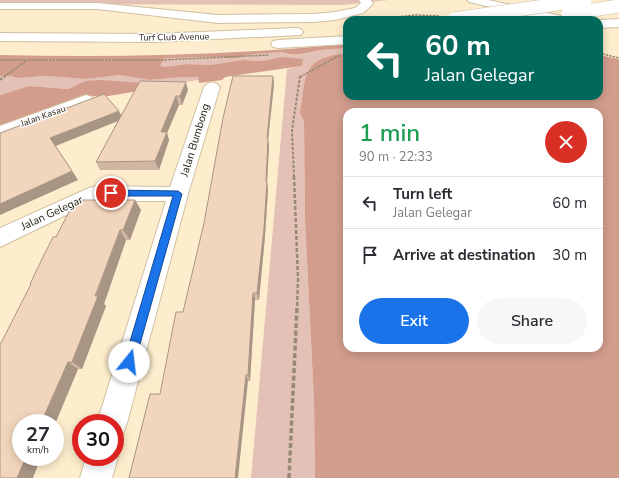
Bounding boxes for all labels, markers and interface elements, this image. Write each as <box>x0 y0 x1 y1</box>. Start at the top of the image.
text: 60 m <box>425 27 491 65</box>
street label: Turf Club Avenue <box>139 30 210 44</box>
icon: left <box>359 32 411 84</box>
text: Jalan Gelegar <box>425 63 534 87</box>
street label: Jalan Kasau <box>18 102 67 130</box>
street label: Jalan Bumbong <box>176 102 213 179</box>
text: 1 min <box>359 117 420 149</box>
button: close <box>545 121 587 163</box>
text: 90 m · 22:33 <box>359 148 433 166</box>
pin <box>94 176 128 210</box>
icon: arrive <box>100 182 122 204</box>
text: Turn left <box>393 184 452 204</box>
street label: Jalan Gelegar <box>18 192 85 234</box>
icon: left <box>359 192 381 214</box>
text: 60 m <box>552 193 587 213</box>
text: Jalan Gelegar <box>393 204 472 222</box>
icon: arrive <box>359 244 381 266</box>
text: Arrive at destination <box>393 245 536 265</box>
text: 30 m <box>552 245 587 265</box>
button: Exit <box>359 298 469 344</box>
button: Share <box>477 298 587 344</box>
position arrow <box>108 341 150 383</box>
speed limit sign: 30 <box>72 414 124 466</box>
text: 27 <box>26 421 50 448</box>
text: km/h <box>27 443 49 457</box>

